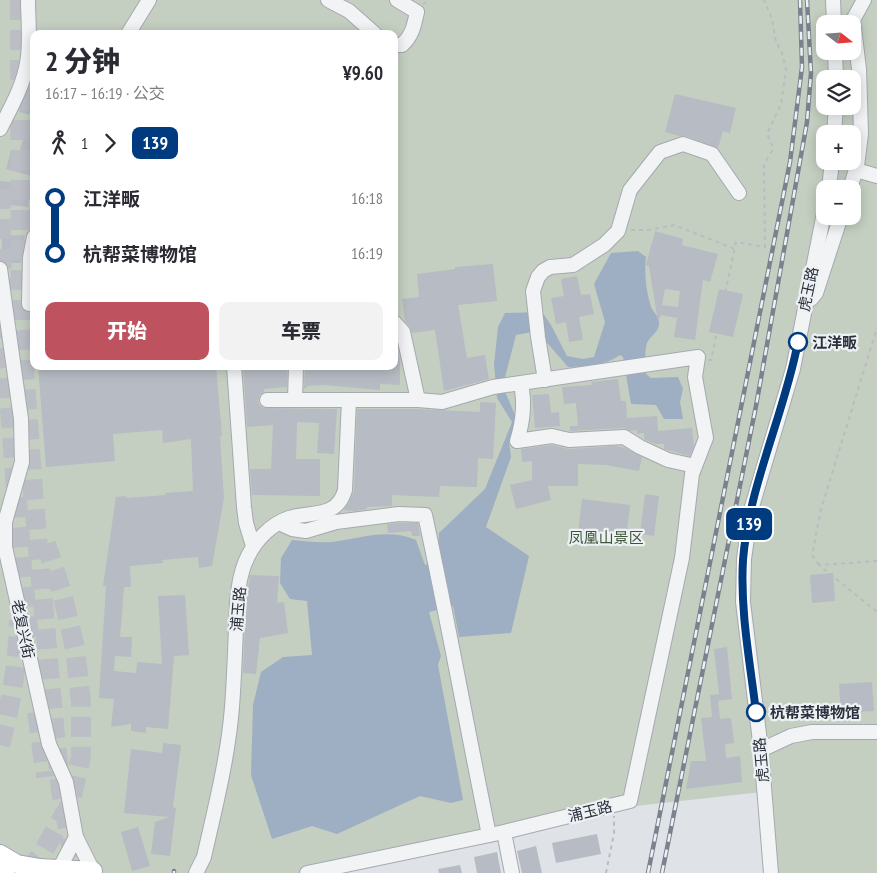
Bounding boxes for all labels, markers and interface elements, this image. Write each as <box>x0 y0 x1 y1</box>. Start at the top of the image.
north arrow <box>816 15 861 60</box>
map controls <box>816 15 861 225</box>
text: 2 分钟 <box>45 42 120 79</box>
text: ¥9.60 <box>343 61 383 85</box>
button: layers <box>816 70 861 115</box>
text: 16:17 – 16:19 · 公交 <box>45 83 165 103</box>
button: + <box>816 125 861 170</box>
icon: walk <box>45 129 73 157</box>
icon: forward <box>96 129 124 157</box>
text: 139 <box>142 131 168 154</box>
text: 1 <box>81 133 88 153</box>
button: − <box>816 180 861 225</box>
text: 江洋畈 <box>83 187 140 211</box>
text: 16:18 <box>351 188 383 208</box>
text: 杭帮菜博物馆 <box>83 242 197 266</box>
text: 16:19 <box>351 243 383 263</box>
street label: 虎玉路 <box>794 265 822 313</box>
button: 开始 <box>45 302 209 360</box>
button: 车票 <box>219 302 383 360</box>
marker: 江洋畈 <box>788 332 808 352</box>
place label: 江洋畈 <box>812 333 857 352</box>
line badge: 139 <box>720 508 778 540</box>
text: 139 <box>736 512 762 535</box>
park label: 凤凰山景区 <box>568 528 644 547</box>
street label: 浦玉路 <box>227 586 249 632</box>
street label: 老复兴街 <box>7 598 39 660</box>
marker: 杭帮菜博物馆 <box>746 702 766 722</box>
place label: 杭帮菜博物馆 <box>770 703 860 722</box>
street label: 虎玉路 <box>750 737 772 783</box>
street label: 浦玉路 <box>566 796 614 826</box>

